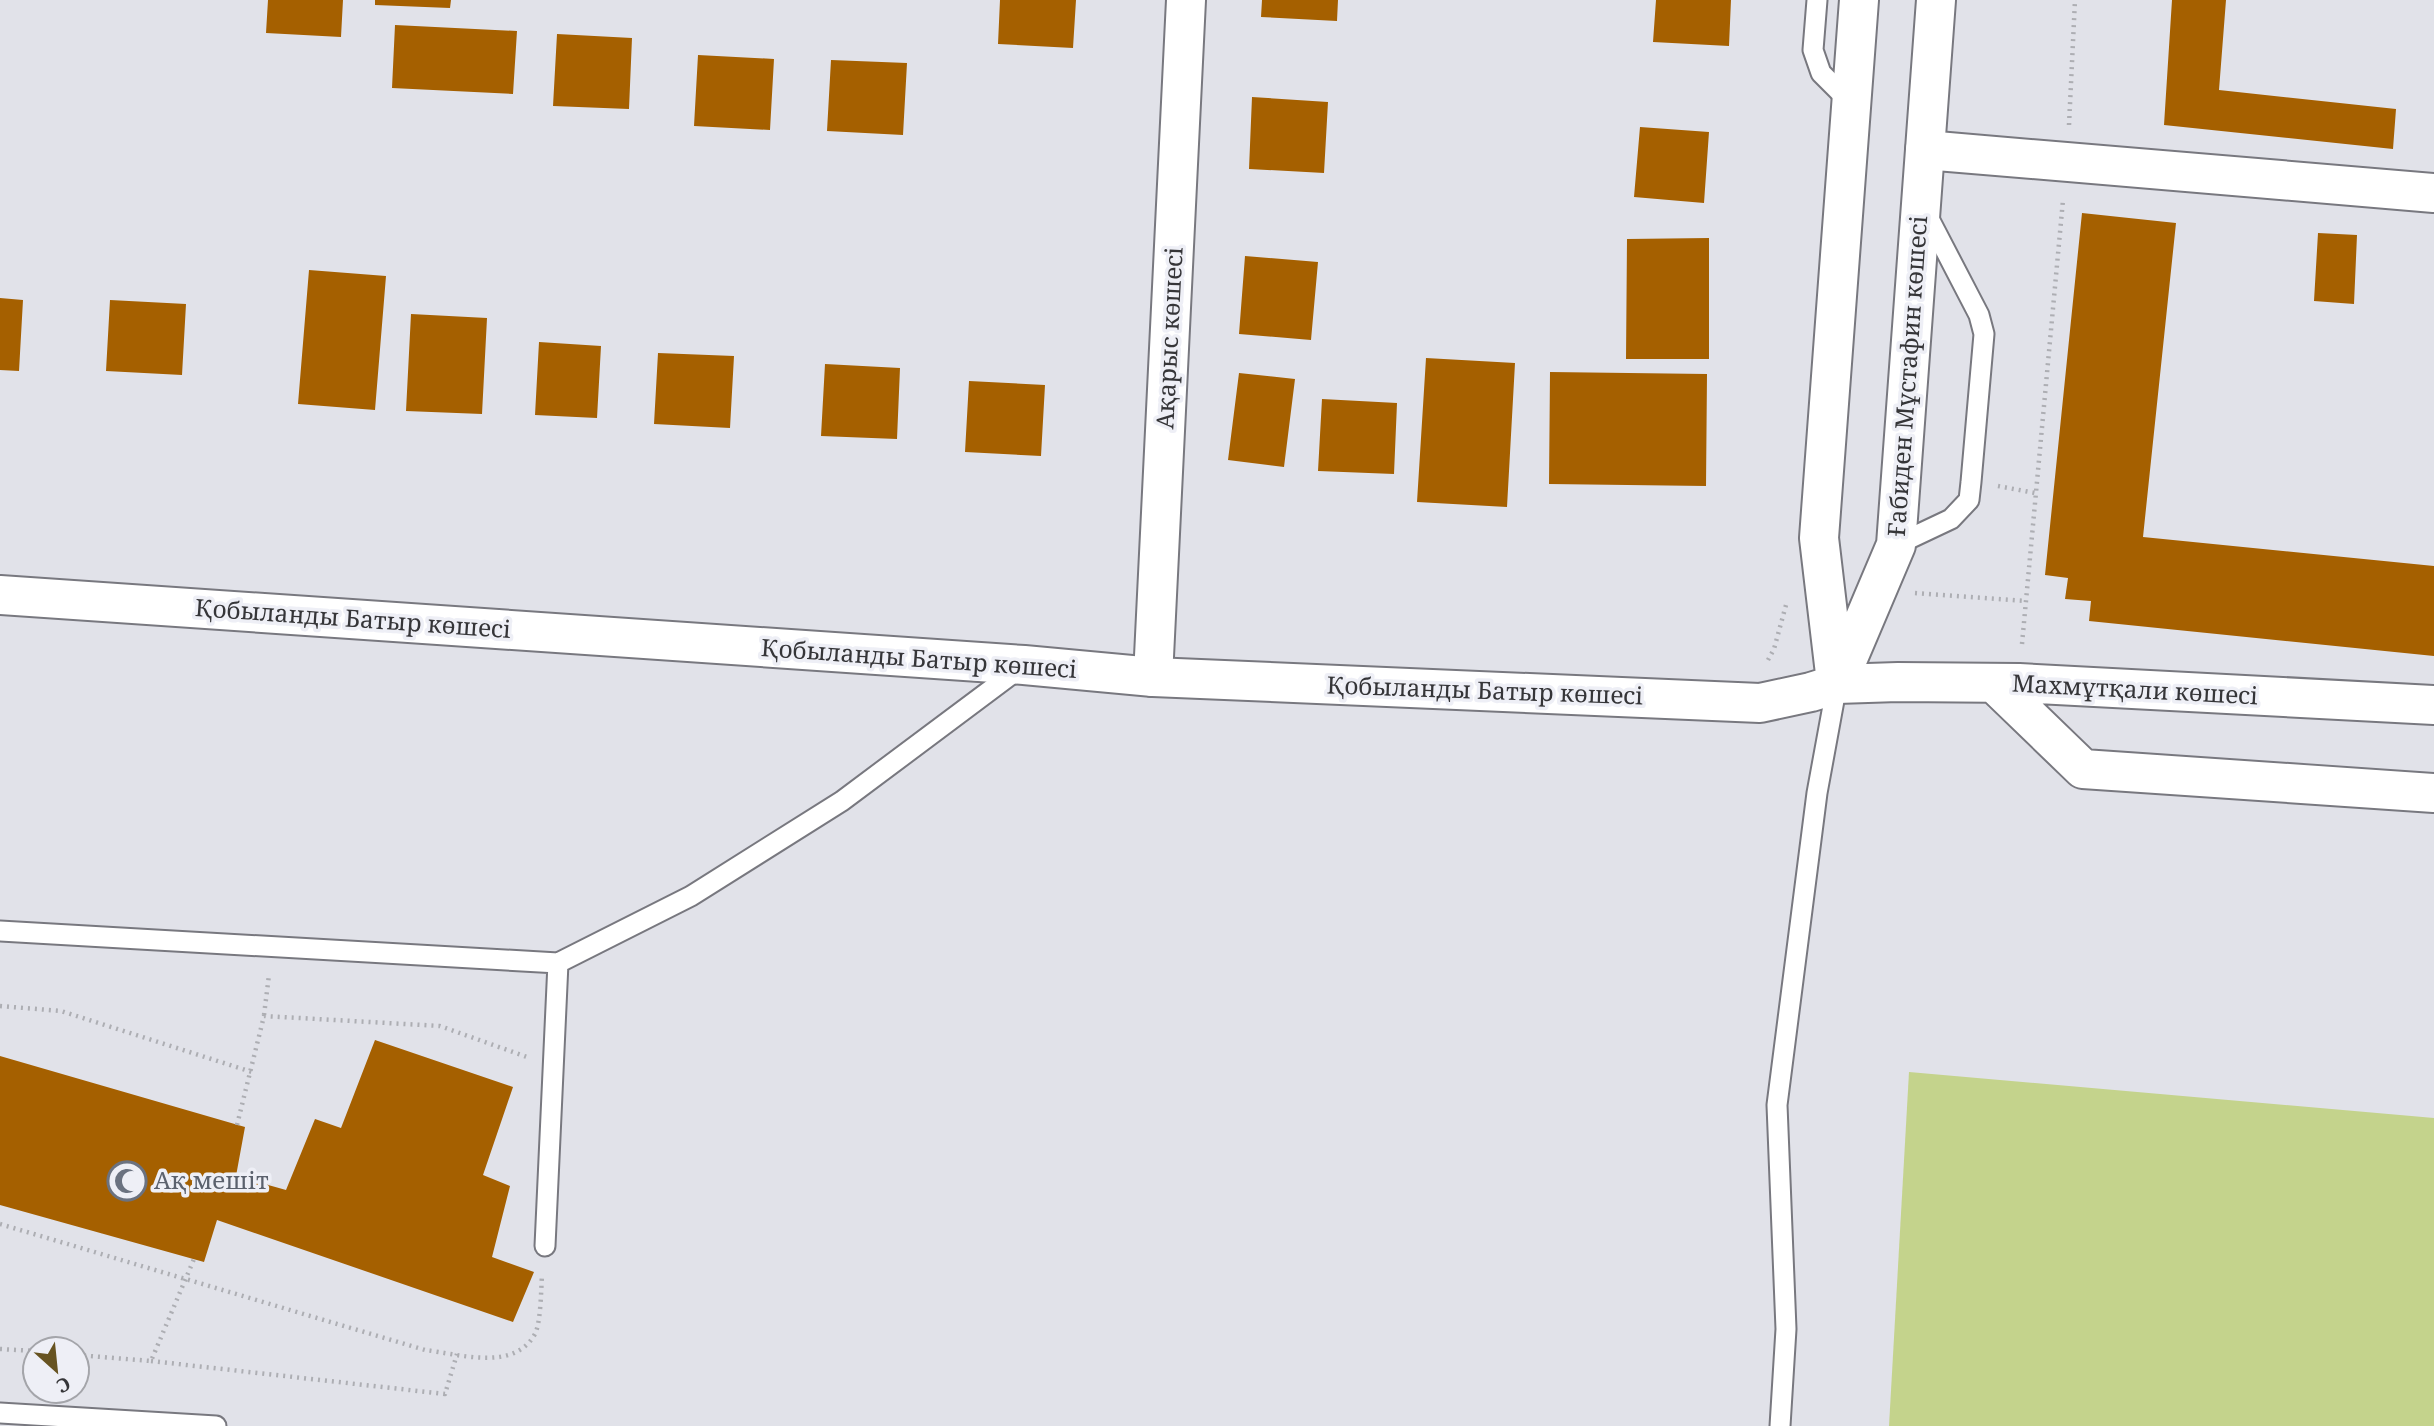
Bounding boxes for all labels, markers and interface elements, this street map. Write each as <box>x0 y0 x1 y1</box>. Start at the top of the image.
street label: Ғабиден Мұстафин көшесі <box>1879 214 1934 538</box>
street label: Ақарыс көшесі <box>1147 246 1190 430</box>
street label: Қобыланды Батыр көшесі <box>194 590 512 645</box>
street label: Қобыланды Батыр көшесі <box>760 630 1078 685</box>
street label: Махмұтқали көшесі <box>2011 666 2259 711</box>
street label: Қобыланды Батыр көшесі <box>1326 667 1644 712</box>
mosque icon: Ақ мешіт <box>106 1160 148 1202</box>
place label: Ақ мешіт <box>154 1163 269 1196</box>
north arrow <box>21 1335 91 1405</box>
text: С <box>52 1371 75 1400</box>

